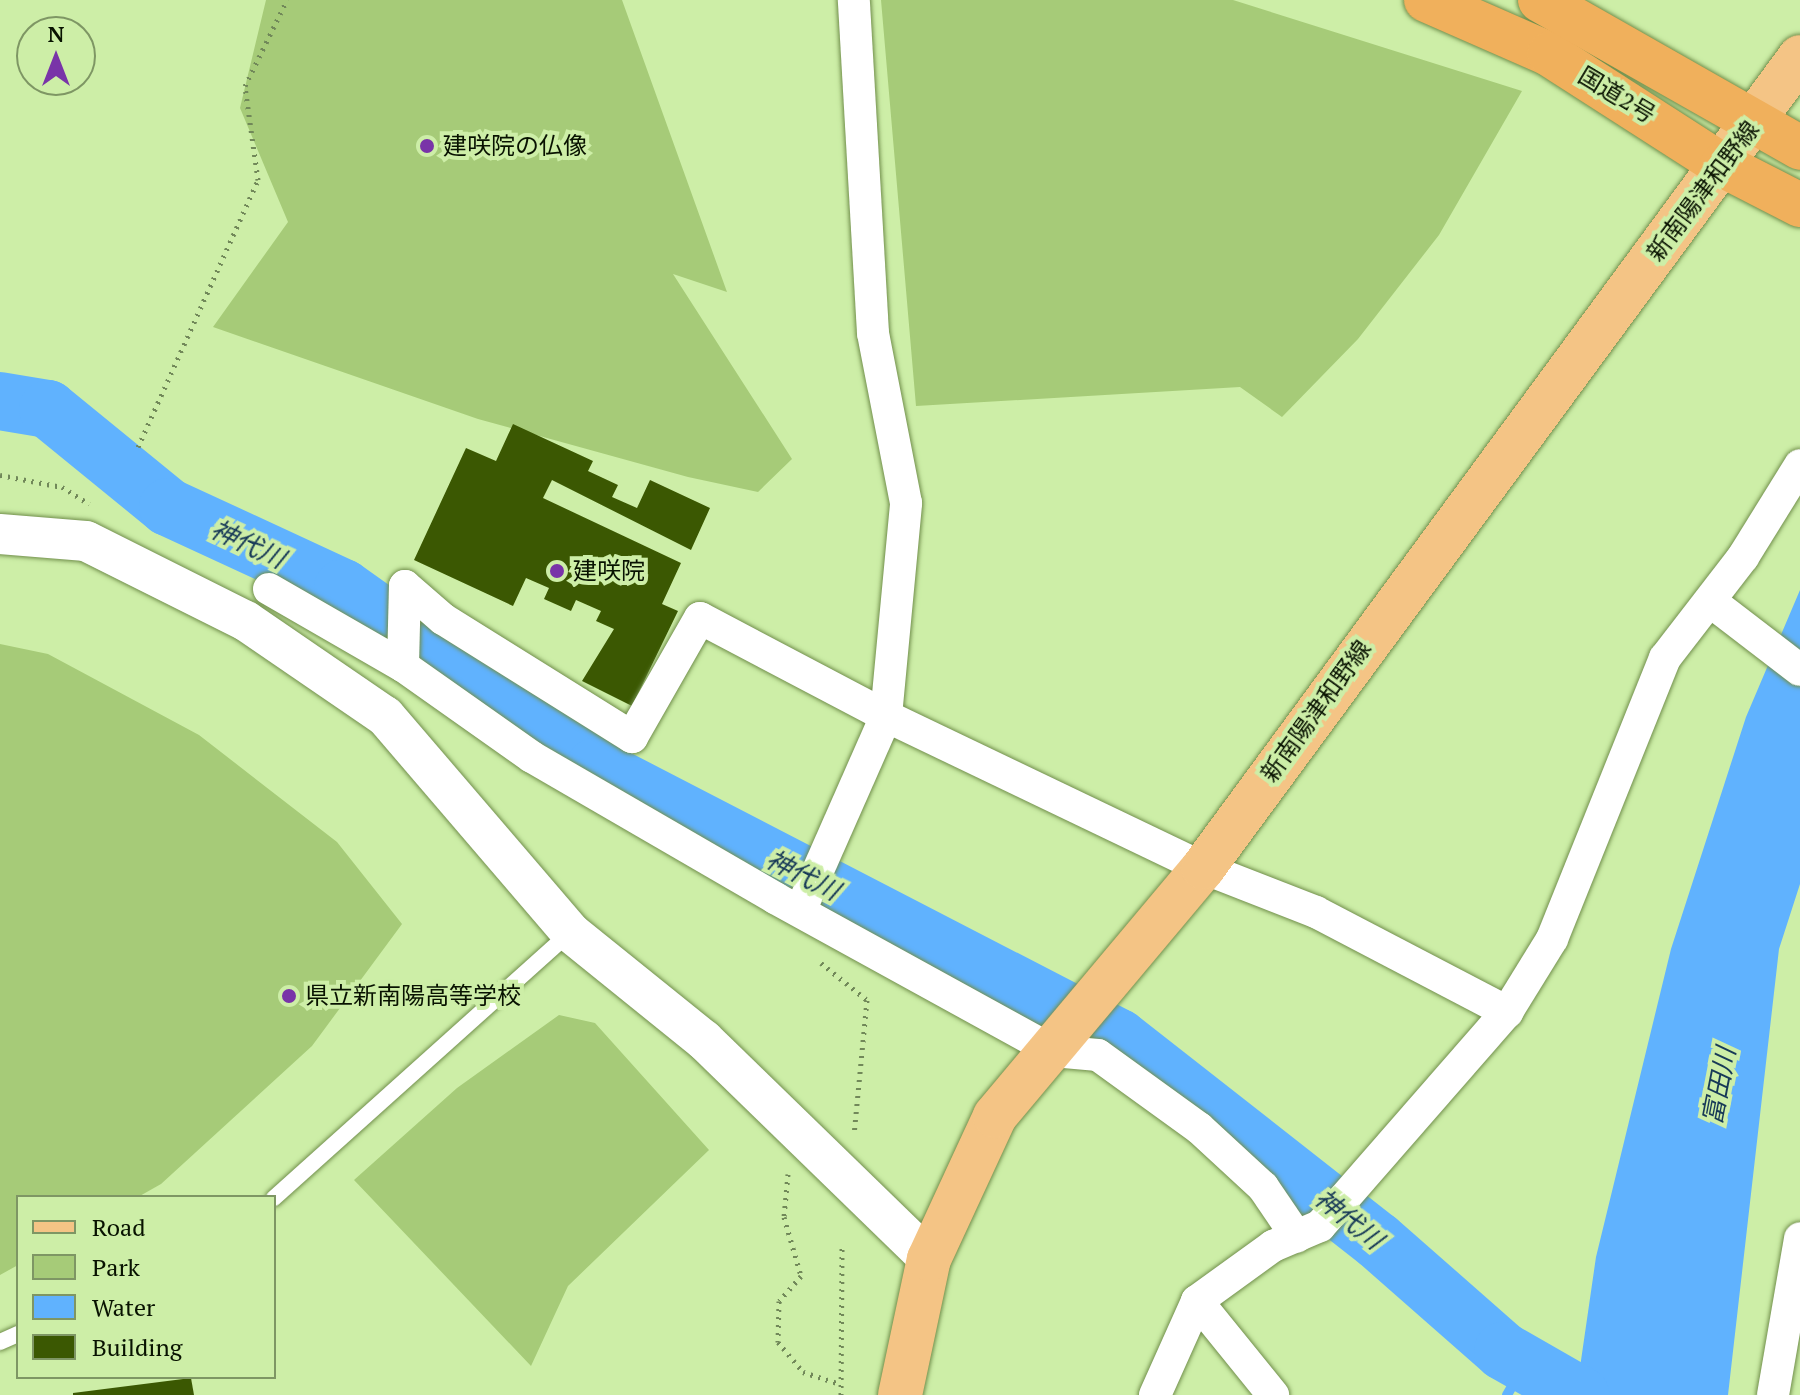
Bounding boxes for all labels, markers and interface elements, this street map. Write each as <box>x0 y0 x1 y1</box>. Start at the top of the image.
north arrow <box>16 16 96 96</box>
text: N <box>48 19 64 48</box>
street label: 国道2号 <box>1573 61 1661 129</box>
street label: 新南陽津和野線 <box>1641 115 1765 267</box>
place label: 建咲院の仏像 <box>443 132 587 160</box>
marker: 建咲院の仏像 <box>418 137 436 155</box>
water label: 神代川 <box>206 513 290 575</box>
place label: 建咲院 <box>573 557 645 585</box>
marker: 建咲院 <box>548 562 566 580</box>
street label: 新南陽津和野線 <box>1255 635 1377 787</box>
water label: 神代川 <box>761 843 845 907</box>
place label: 県立新南陽高等学校 <box>305 982 521 1010</box>
marker: 県立新南陽高等学校 <box>280 987 298 1005</box>
water label: 富田川 <box>1696 1045 1742 1127</box>
water label: 神代川 <box>1309 1182 1389 1256</box>
legend <box>16 1195 276 1379</box>
text: Road <box>92 1211 146 1243</box>
text: Park <box>92 1251 140 1283</box>
text: Water <box>92 1291 155 1323</box>
text: Building <box>92 1331 182 1363</box>

